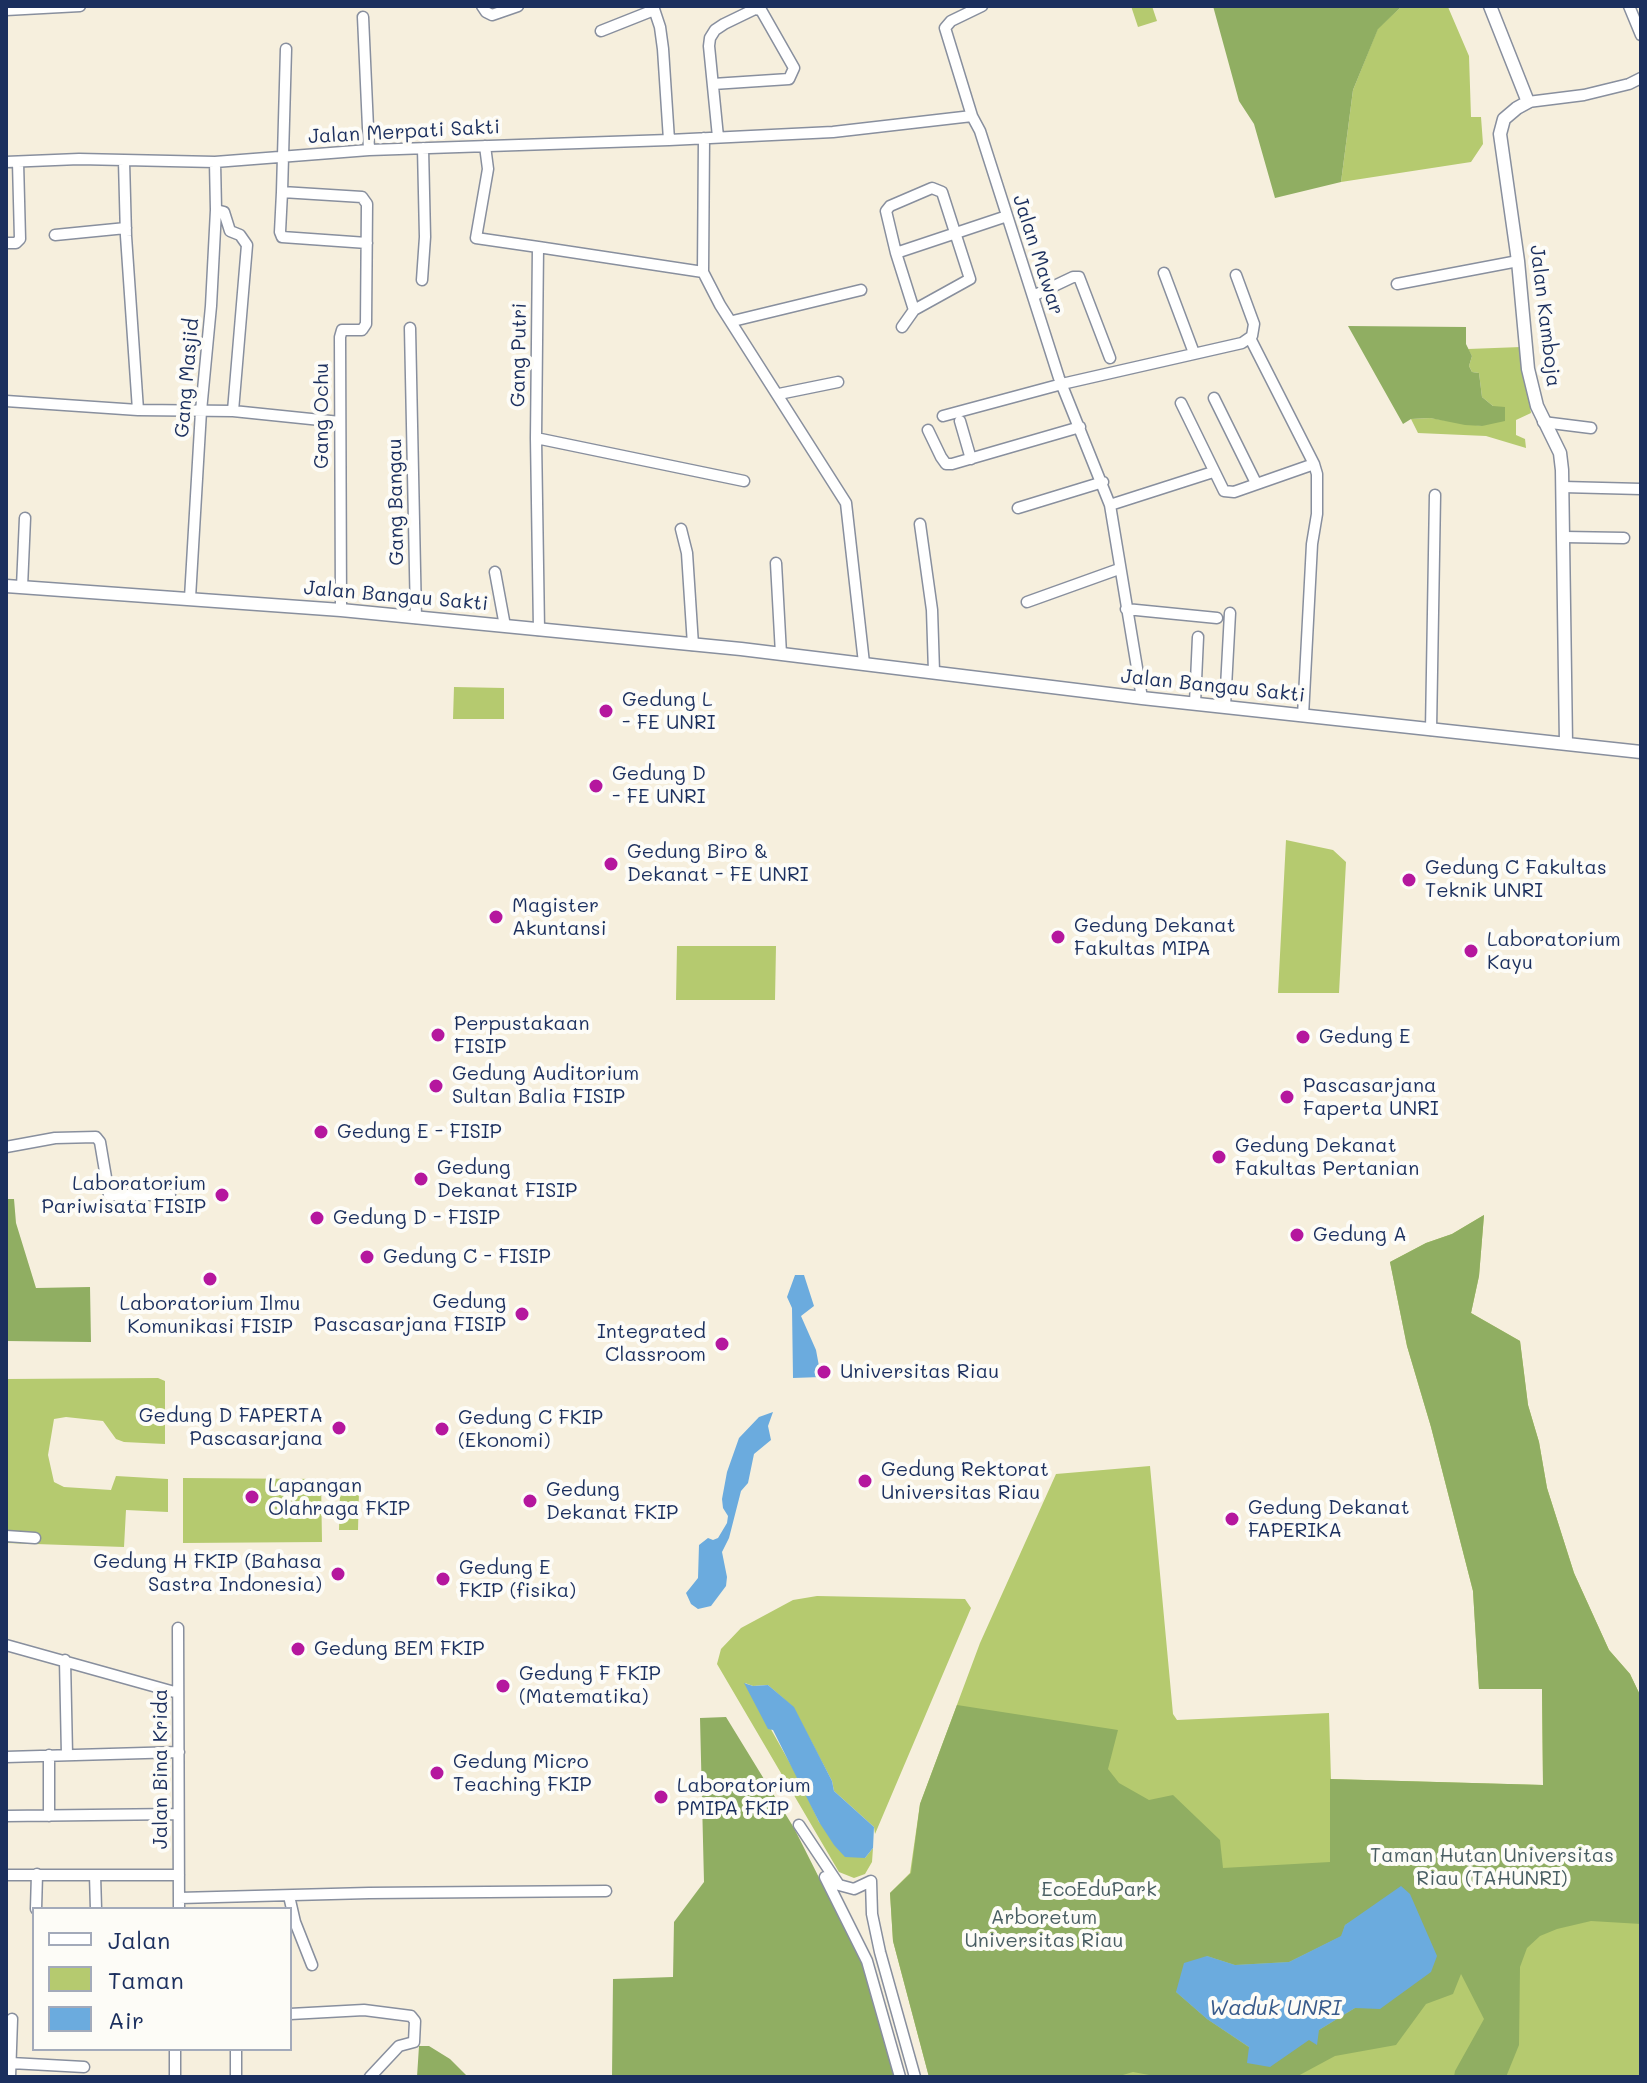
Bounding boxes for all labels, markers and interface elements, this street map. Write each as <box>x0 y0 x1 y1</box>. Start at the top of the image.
street label: Jalan Merpati Sakti <box>307 115 501 149</box>
street label: Jalan Mawar <box>1007 192 1069 318</box>
street label: Jalan Kamboja <box>1524 244 1566 388</box>
street label: Gang Putri <box>506 303 532 407</box>
street label: Gang Masjid <box>170 317 204 439</box>
street label: Gang Ochu <box>310 363 334 469</box>
street label: Gang Bangau <box>383 438 409 566</box>
street label: Jalan Bangau Sakti <box>303 576 489 616</box>
street label: Jalan Bangau Sakti <box>1120 664 1306 708</box>
place label: Gedung L - FE UNRI <box>622 688 716 735</box>
marker: Gedung L - FE UNRI <box>597 702 615 720</box>
place label: Gedung D - FE UNRI <box>612 762 706 809</box>
marker: Gedung D - FE UNRI <box>587 777 605 795</box>
place label: Gedung Biro & Dekanat - FE UNRI <box>627 840 808 887</box>
marker: Gedung Biro & Dekanat - FE UNRI <box>602 855 620 873</box>
place label: Gedung C Fakultas Teknik UNRI <box>1425 856 1607 903</box>
marker: Gedung C Fakultas Teknik UNRI <box>1400 871 1418 889</box>
place label: Magister Akuntansi <box>512 894 607 941</box>
marker: Magister Akuntansi <box>487 908 505 926</box>
place label: Gedung Dekanat Fakultas MIPA <box>1074 914 1235 961</box>
marker: Gedung Dekanat Fakultas MIPA <box>1049 928 1067 946</box>
place label: Laboratorium Kayu <box>1487 928 1621 975</box>
marker: Laboratorium Kayu <box>1462 942 1480 960</box>
place label: Perpustakaan FISIP <box>454 1012 590 1059</box>
place label: Gedung E <box>1319 1025 1410 1049</box>
marker: Perpustakaan FISIP <box>429 1026 447 1044</box>
marker: Gedung E <box>1294 1028 1312 1046</box>
place label: Gedung Auditorium Sultan Balia FISIP <box>452 1062 639 1109</box>
place label: Pascasarjana Faperta UNRI <box>1303 1074 1439 1121</box>
marker: Gedung Auditorium Sultan Balia FISIP <box>427 1077 445 1095</box>
marker: Pascasarjana Faperta UNRI <box>1278 1088 1296 1106</box>
place label: Gedung E - FISIP <box>337 1120 502 1144</box>
marker: Gedung E - FISIP <box>312 1123 330 1141</box>
place label: Gedung Dekanat Fakultas Pertanian <box>1235 1134 1419 1181</box>
marker: Gedung Dekanat Fakultas Pertanian <box>1210 1148 1228 1166</box>
place label: Gedung Dekanat FISIP <box>437 1156 577 1203</box>
marker: Gedung Dekanat FISIP <box>412 1170 430 1188</box>
place label: Laboratorium Pariwisata FISIP <box>42 1172 206 1219</box>
marker: Laboratorium Pariwisata FISIP <box>213 1186 231 1204</box>
place label: Gedung D - FISIP <box>333 1206 500 1230</box>
marker: Gedung D - FISIP <box>308 1209 326 1227</box>
place label: Gedung A <box>1313 1223 1407 1247</box>
marker: Gedung A <box>1288 1226 1306 1244</box>
place label: Gedung C - FISIP <box>383 1245 551 1269</box>
marker: Gedung C - FISIP <box>358 1248 376 1266</box>
marker: Laboratorium Ilmu Komunikasi FISIP <box>201 1270 219 1288</box>
place label: Gedung Pascasarjana FISIP <box>314 1290 506 1337</box>
place label: Laboratorium Ilmu Komunikasi FISIP <box>120 1292 300 1339</box>
marker: Gedung Pascasarjana FISIP <box>513 1305 531 1323</box>
place label: Integrated Classroom <box>597 1320 706 1367</box>
marker: Integrated Classroom <box>713 1335 731 1353</box>
place label: Universitas Riau <box>840 1360 999 1384</box>
marker: Universitas Riau <box>815 1363 833 1381</box>
place label: Gedung D FAPERTA Pascasarjana <box>139 1404 323 1451</box>
place label: Gedung C FKIP (Ekonomi) <box>458 1406 603 1453</box>
marker: Gedung D FAPERTA Pascasarjana <box>330 1419 348 1437</box>
marker: Gedung C FKIP (Ekonomi) <box>433 1420 451 1438</box>
place label: Gedung Rektorat Universitas Riau <box>881 1458 1049 1505</box>
marker: Gedung Rektorat Universitas Riau <box>856 1472 874 1490</box>
place label: Lapangan Olahraga FKIP <box>268 1474 410 1521</box>
place label: Gedung Dekanat FKIP <box>546 1478 678 1525</box>
marker: Lapangan Olahraga FKIP <box>243 1488 261 1506</box>
marker: Gedung Dekanat FKIP <box>521 1492 539 1510</box>
place label: Gedung Dekanat FAPERIKA <box>1248 1496 1409 1543</box>
marker: Gedung Dekanat FAPERIKA <box>1223 1510 1241 1528</box>
place label: Gedung H FKIP (Bahasa Sastra Indonesia) <box>93 1550 322 1597</box>
place label: Gedung E FKIP (fisika) <box>459 1556 576 1603</box>
marker: Gedung H FKIP (Bahasa Sastra Indonesia) <box>329 1565 347 1583</box>
marker: Gedung E FKIP (fisika) <box>434 1570 452 1588</box>
place label: Gedung BEM FKIP <box>314 1637 484 1661</box>
marker: Gedung BEM FKIP <box>289 1640 307 1658</box>
place label: Gedung F FKIP (Matematika) <box>519 1662 661 1709</box>
marker: Gedung F FKIP (Matematika) <box>494 1677 512 1695</box>
street label: Jalan Bina Krida <box>149 1689 173 1849</box>
place label: Gedung Micro Teaching FKIP <box>453 1750 592 1797</box>
marker: Gedung Micro Teaching FKIP <box>428 1764 446 1782</box>
place label: Laboratorium PMIPA FKIP <box>677 1774 811 1821</box>
marker: Laboratorium PMIPA FKIP <box>652 1788 670 1806</box>
park label: Taman Hutan Universitas Riau (TAHUNRI) <box>1370 1844 1614 1891</box>
park label: EcoEduPark <box>1041 1878 1157 1902</box>
park label: Arboretum Universitas Riau <box>964 1906 1124 1953</box>
legend <box>32 1907 292 2051</box>
text: Jalan <box>108 1924 170 1955</box>
text: Taman <box>108 1964 184 1995</box>
water label: Waduk UNRI <box>1209 1995 1341 2021</box>
text: Air <box>108 2004 144 2035</box>

